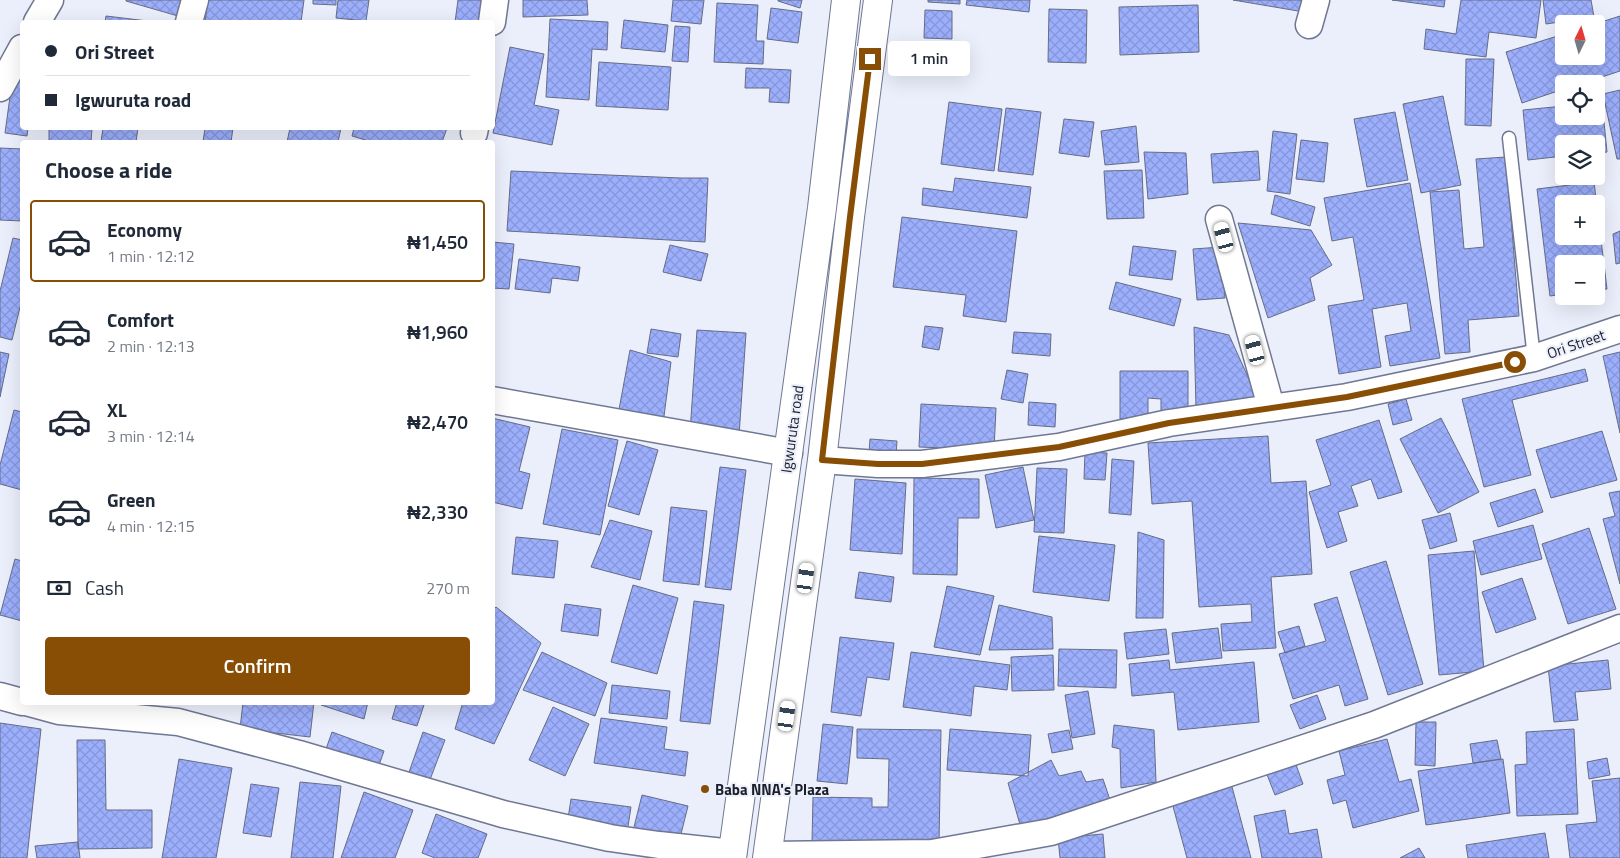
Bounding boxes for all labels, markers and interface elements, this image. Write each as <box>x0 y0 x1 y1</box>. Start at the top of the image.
north arrow <box>1555 15 1605 65</box>
map controls <box>1555 15 1605 305</box>
text: Ori Street <box>75 37 154 66</box>
callout: 1 min <box>888 42 970 76</box>
text: 1 min <box>910 46 948 70</box>
route end <box>859 48 881 70</box>
button: locate <box>1555 75 1605 125</box>
text: Igwuruta road <box>75 85 191 114</box>
button: layers <box>1555 135 1605 185</box>
text: Choose a ride <box>45 153 172 187</box>
button: + <box>1555 195 1605 245</box>
text: Economy <box>107 215 182 244</box>
icon: car <box>47 219 92 264</box>
car <box>1212 221 1235 253</box>
text: ₦1,450 <box>407 227 468 256</box>
text: 1 min · 12:12 <box>107 244 195 268</box>
button: − <box>1555 255 1605 305</box>
text: Comfort <box>107 305 174 334</box>
icon: car <box>47 309 92 354</box>
text: ₦1,960 <box>407 317 468 346</box>
street label: Ori Street <box>1544 323 1609 365</box>
text: 2 min · 12:13 <box>107 334 195 358</box>
car <box>1243 334 1266 366</box>
route start <box>1504 351 1526 373</box>
street label: Igwuruta road <box>774 384 810 474</box>
text: XL <box>107 395 127 424</box>
icon: car <box>47 399 92 444</box>
text: ₦2,470 <box>407 407 468 436</box>
text: 3 min · 12:14 <box>107 424 195 448</box>
text: Green <box>107 485 156 514</box>
icon: car <box>47 489 92 534</box>
text: ₦2,330 <box>407 497 468 526</box>
text: 4 min · 12:15 <box>107 514 195 538</box>
car <box>796 562 815 594</box>
text: Cash <box>85 573 124 602</box>
icon: cash <box>45 574 73 602</box>
text: 270 m <box>426 576 470 600</box>
button: Confirm <box>45 637 470 695</box>
car <box>777 700 796 732</box>
place label: Baba NNA's Plaza <box>715 778 830 801</box>
marker: Baba NNA's Plaza <box>699 783 711 795</box>

